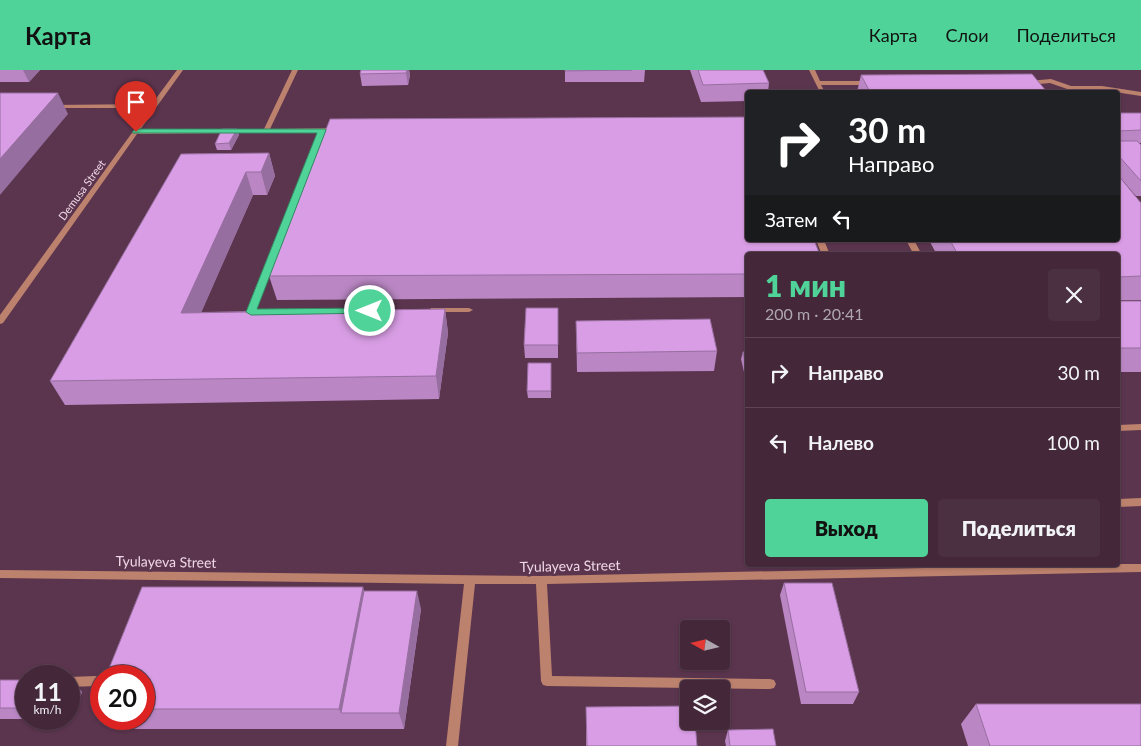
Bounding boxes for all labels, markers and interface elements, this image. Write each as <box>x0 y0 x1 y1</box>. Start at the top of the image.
text: Карта <box>25 21 92 50</box>
text: Карта <box>869 24 917 46</box>
text: Слои <box>945 24 989 46</box>
text: Поделиться <box>1017 24 1116 46</box>
pin <box>115 81 157 132</box>
icon: arrive <box>122 88 150 116</box>
text: 30 m <box>848 108 926 150</box>
icon: right <box>765 110 830 175</box>
text: Направо <box>848 150 934 177</box>
street label: Demusa Street <box>55 157 108 222</box>
icon: left <box>828 205 856 233</box>
text: Затем <box>765 208 818 231</box>
text: 1 мин <box>765 267 846 303</box>
button: close <box>1048 269 1100 321</box>
position arrow <box>343 284 395 336</box>
text: 200 m · 20:41 <box>765 304 864 323</box>
icon: right <box>765 359 793 387</box>
text: Направо <box>808 361 884 384</box>
text: 30 m <box>1057 361 1100 384</box>
icon: left <box>765 429 793 457</box>
text: Налево <box>808 431 874 454</box>
text: 100 m <box>1046 431 1100 454</box>
button: Выход <box>765 499 928 557</box>
button: Поделиться <box>938 499 1100 557</box>
street label: Tyulayeva Street <box>115 552 217 571</box>
street label: Tyulayeva Street <box>519 556 621 575</box>
north arrow <box>680 620 730 670</box>
map controls <box>680 620 730 730</box>
speed limit sign: 20 <box>90 665 155 730</box>
text: 11 <box>33 676 62 706</box>
button: layers <box>680 680 730 730</box>
text: km/h <box>33 702 62 717</box>

